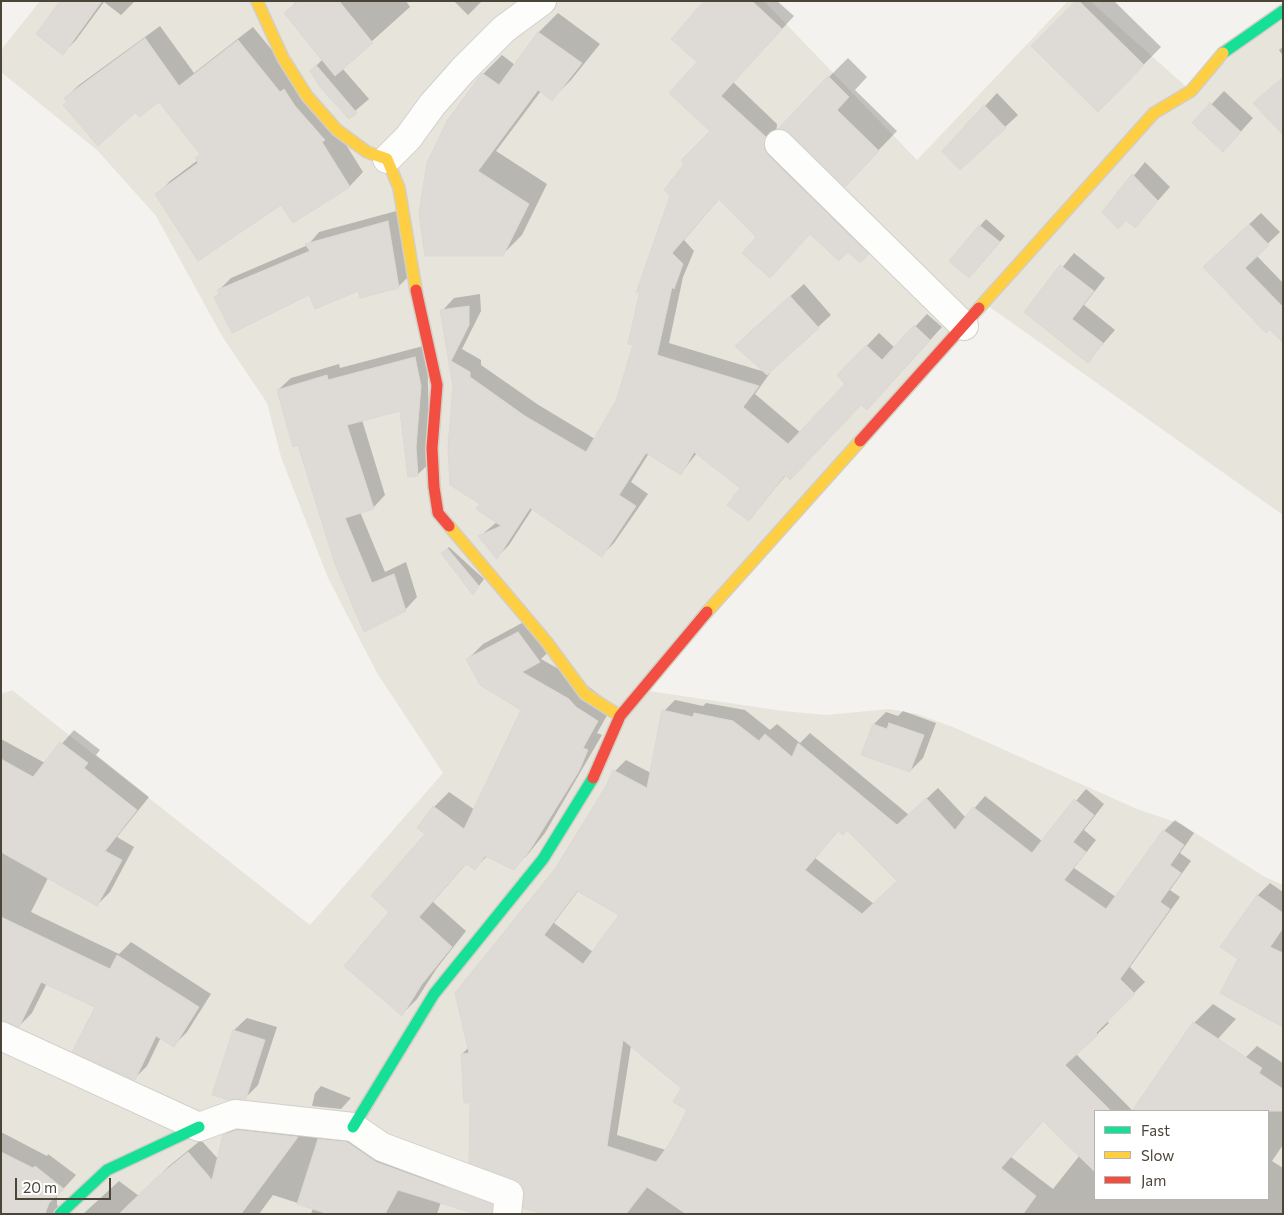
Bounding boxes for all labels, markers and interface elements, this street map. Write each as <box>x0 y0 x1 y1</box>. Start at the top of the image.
legend <box>1094 1110 1269 1200</box>
text: Fast <box>1141 1121 1170 1139</box>
text: Slow <box>1141 1146 1174 1164</box>
scale bar <box>18 1168 114 1200</box>
text: Jam <box>1141 1171 1166 1189</box>
text: 20 m <box>23 1178 57 1196</box>

